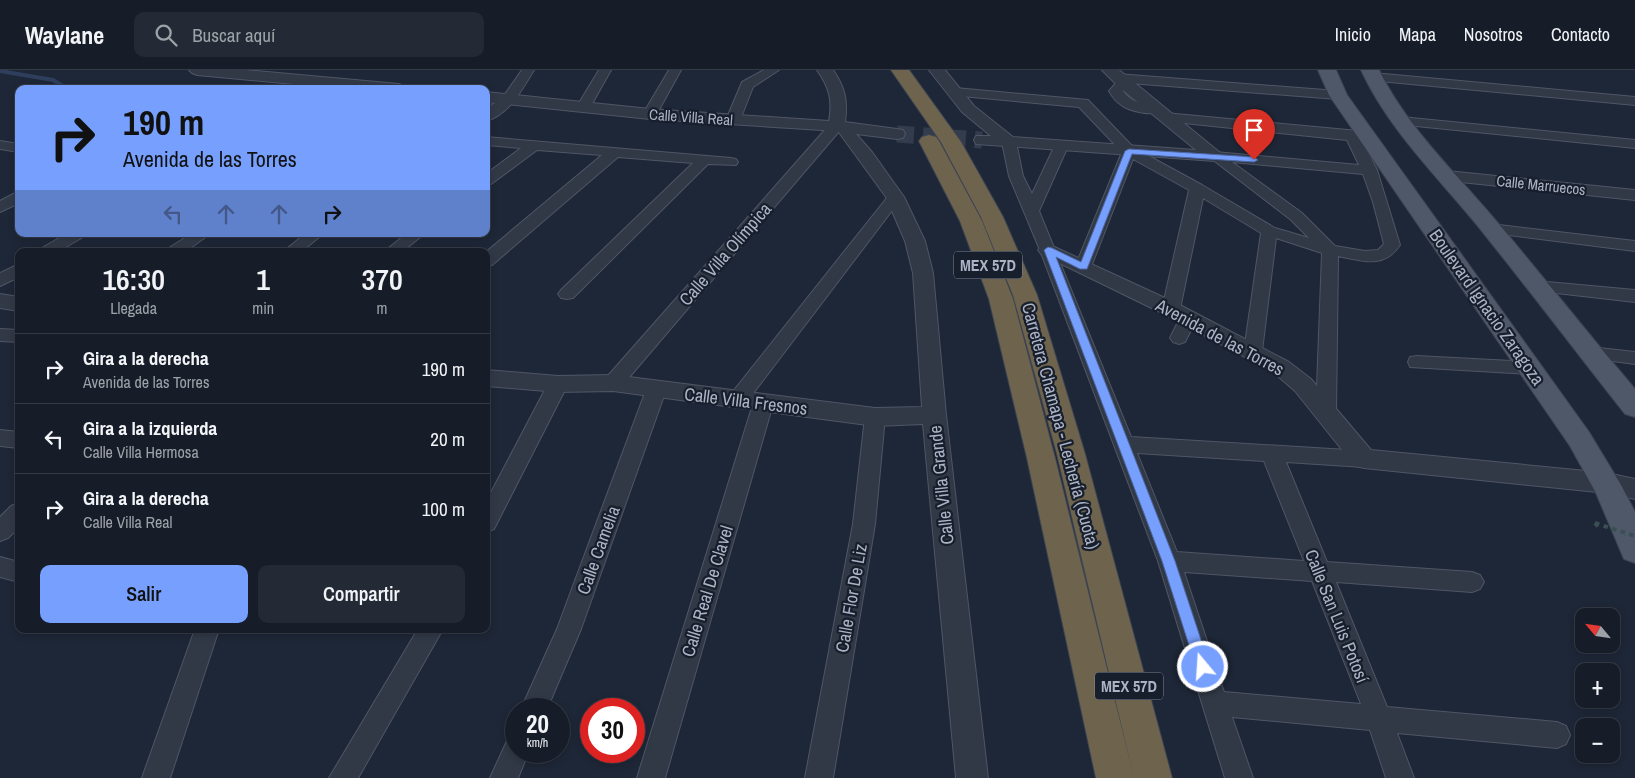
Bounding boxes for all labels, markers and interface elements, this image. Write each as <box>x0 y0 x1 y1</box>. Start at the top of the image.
search box <box>134 12 484 57</box>
text: Waylane <box>25 19 104 51</box>
icon: search <box>152 21 180 49</box>
text: Buscar aquí <box>192 22 275 48</box>
text: Inicio <box>1335 22 1371 47</box>
text: Mapa <box>1399 22 1436 47</box>
text: Nosotros <box>1464 22 1523 47</box>
text: Contacto <box>1551 22 1610 47</box>
text: 190 m <box>123 99 204 146</box>
street label: Calle Villa Real <box>648 104 734 130</box>
icon: right <box>40 105 105 170</box>
pin <box>1233 109 1275 160</box>
icon: arrive <box>1240 116 1268 144</box>
text: Avenida de las Torres <box>123 144 297 174</box>
street label: Calle Marruecos <box>1495 170 1587 200</box>
street label: Calle Villa Olímpica <box>673 197 777 311</box>
icon: left <box>159 200 187 228</box>
icon: ahead <box>212 200 240 228</box>
icon: ahead <box>265 200 293 228</box>
icon: right <box>318 200 346 228</box>
street label: Boulevard Ignacio Zaragoza <box>1424 224 1550 390</box>
road number: MEX 57D <box>954 252 1022 278</box>
text: 16:30 <box>102 259 165 299</box>
text: 1 <box>256 259 270 299</box>
text: 370 <box>362 259 403 299</box>
street label: Avenida de las Torres <box>1150 292 1289 381</box>
text: Llegada <box>110 297 157 319</box>
text: min <box>252 297 274 319</box>
text: m <box>377 297 388 319</box>
street label: Carretera Chamapa - Lechería (Cuota) <box>1016 300 1106 552</box>
text: Gira a la derecha <box>83 345 209 371</box>
icon: right <box>40 355 68 383</box>
text: 190 m <box>422 356 465 382</box>
text: Avenida de las Torres <box>83 371 209 393</box>
street label: Calle Villa Fresnos <box>683 381 809 421</box>
text: Gira a la izquierda <box>83 415 217 441</box>
street label: Calle Villa Grande <box>922 424 960 546</box>
icon: left <box>40 425 68 453</box>
text: 20 m <box>430 426 465 452</box>
text: Calle Villa Hermosa <box>83 441 199 463</box>
text: Gira a la derecha <box>83 485 209 511</box>
icon: right <box>40 495 68 523</box>
text: 100 m <box>422 496 465 522</box>
street label: Calle Camelia <box>570 502 626 598</box>
text: Calle Villa Real <box>83 511 172 533</box>
street label: Calle Real De Clavel <box>675 522 739 660</box>
street label: Calle Flor De Liz <box>829 542 873 654</box>
street label: Calle San Luis Potosí <box>1299 546 1376 687</box>
button: Salir <box>40 565 248 623</box>
button: Compartir <box>258 565 465 623</box>
north arrow <box>1575 608 1620 652</box>
map controls <box>1575 608 1620 763</box>
position arrow <box>1176 640 1228 692</box>
button: + <box>1575 663 1620 708</box>
road number: MEX 57D <box>1095 672 1163 700</box>
speed limit sign: 30 <box>580 698 645 763</box>
text: 20 <box>526 707 549 741</box>
button: − <box>1575 718 1620 763</box>
text: km/h <box>527 735 548 751</box>

